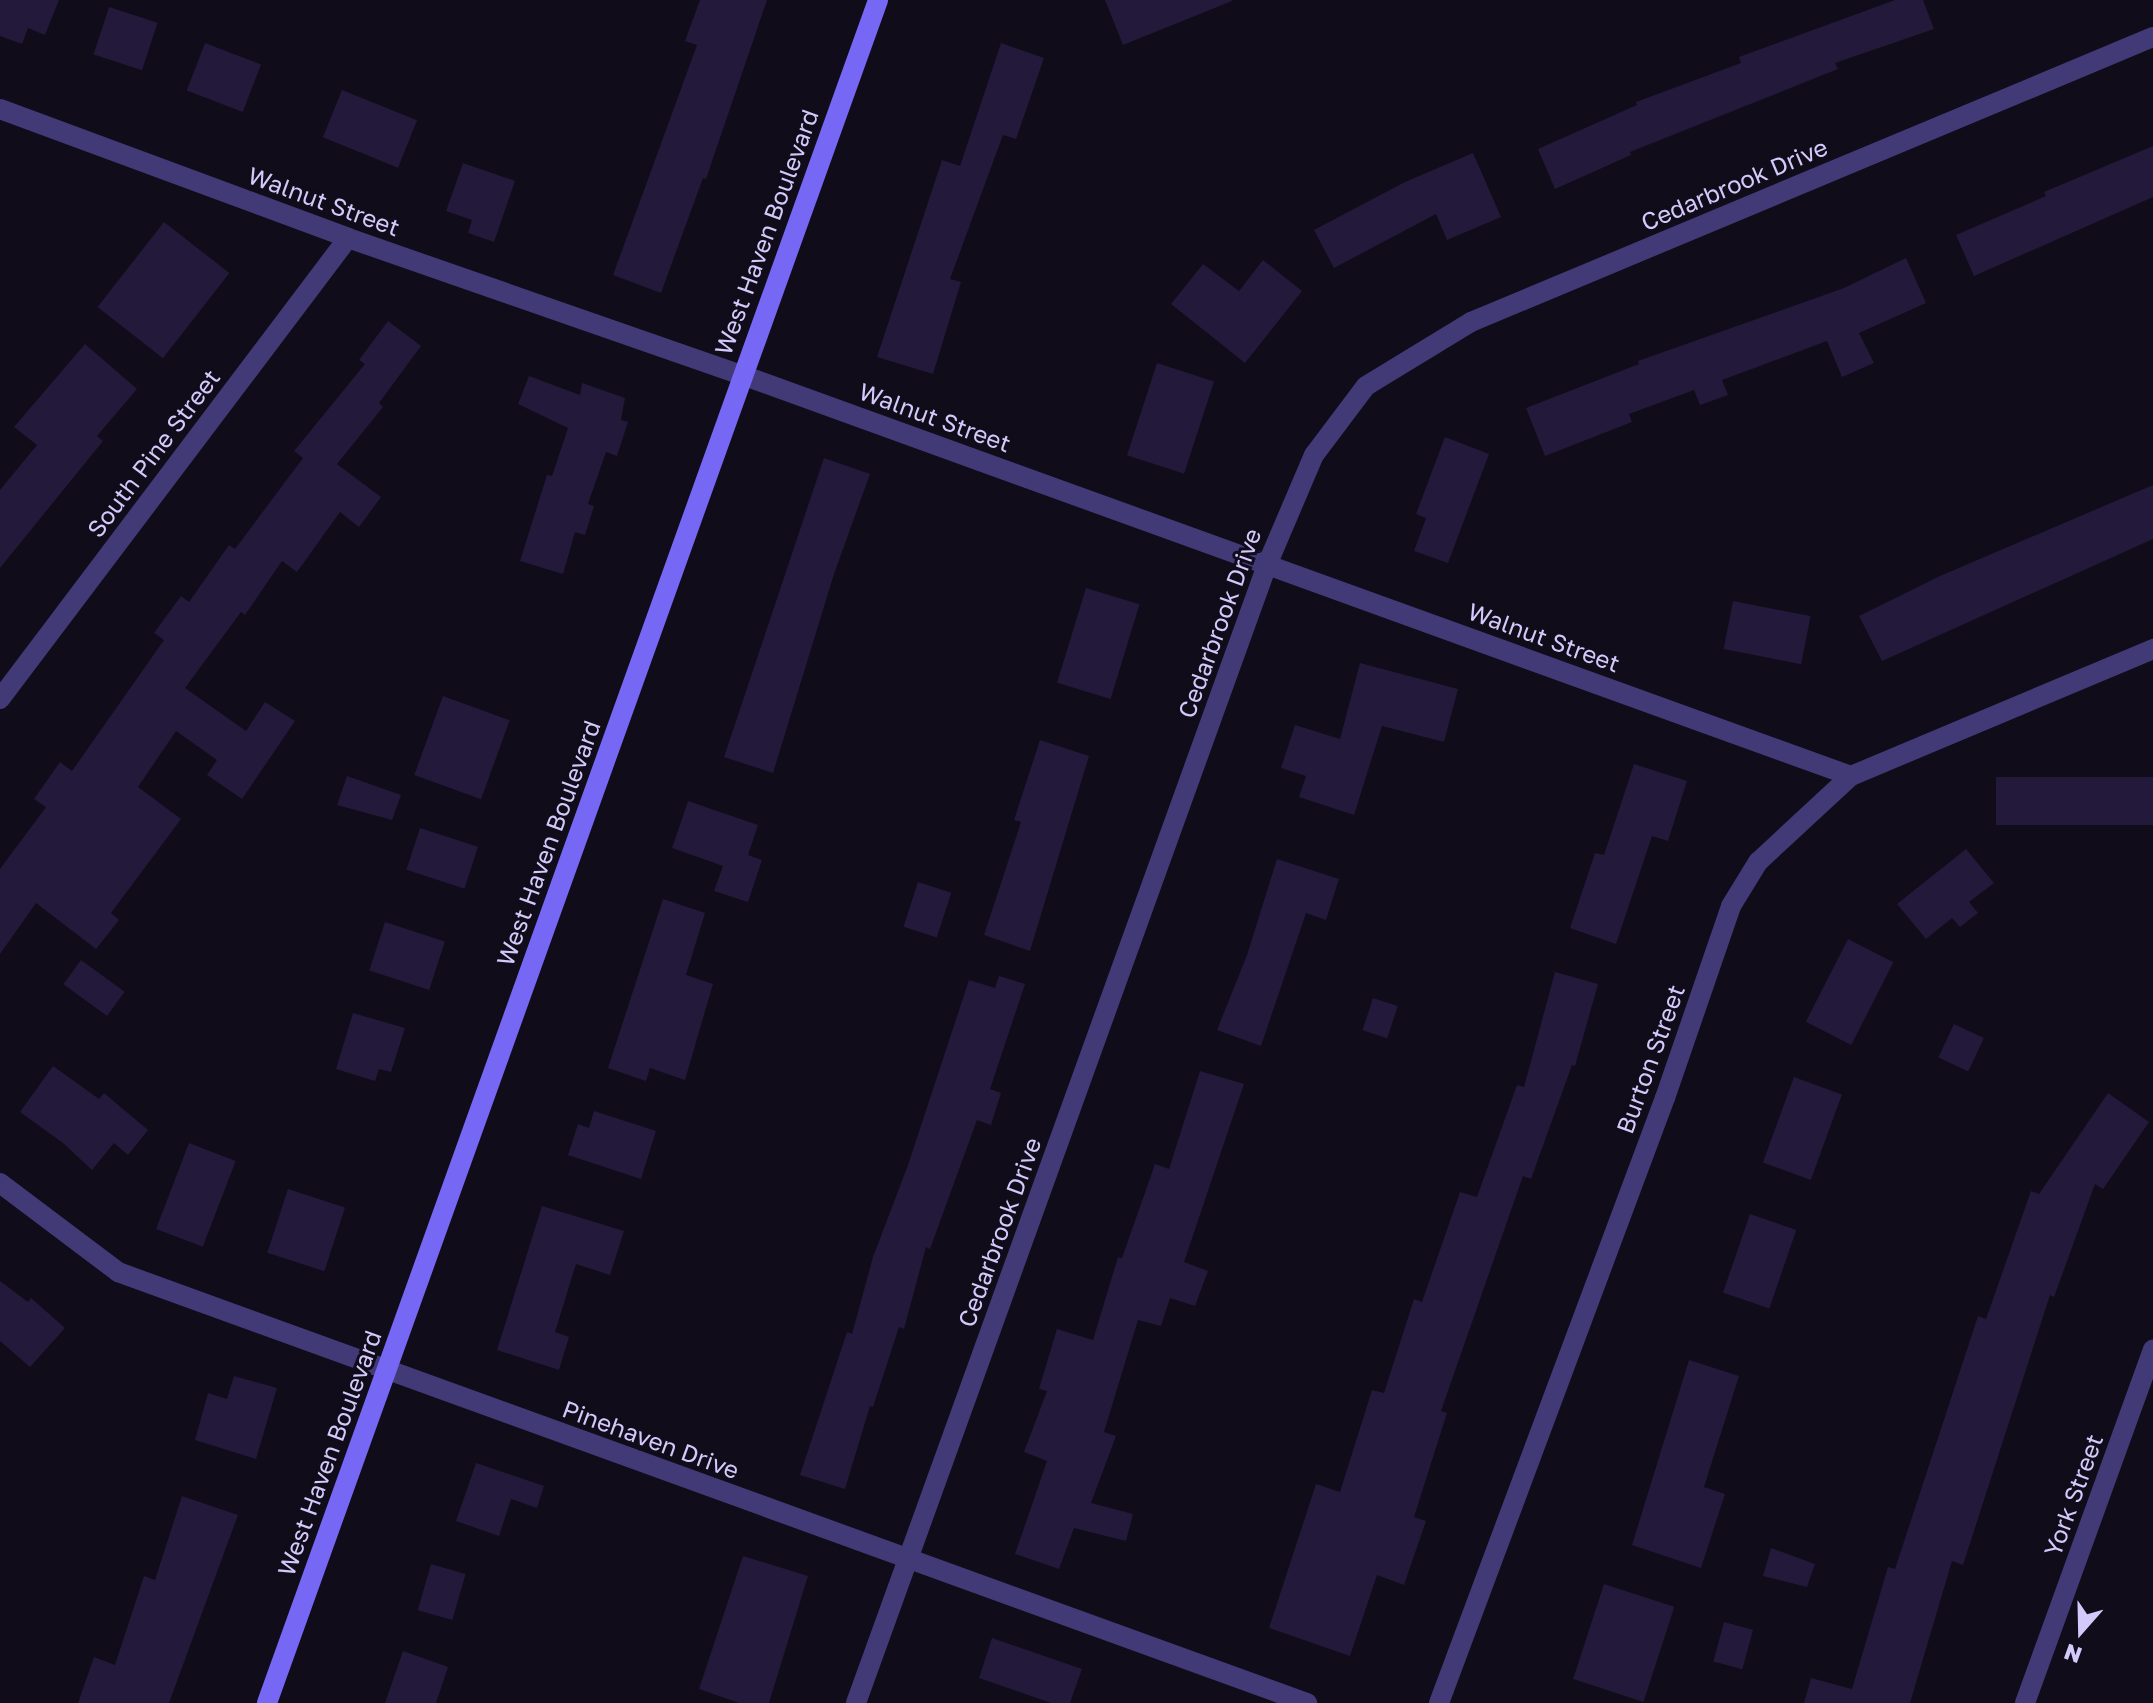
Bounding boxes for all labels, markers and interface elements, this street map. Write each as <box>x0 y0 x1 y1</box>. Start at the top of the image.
street label: West Haven Boulevard <box>708 105 824 359</box>
street label: Cedarbrook Drive <box>1636 132 1832 236</box>
street label: Walnut Street <box>244 160 404 242</box>
street label: South Pine Street <box>81 363 225 543</box>
street label: Walnut Street <box>855 376 1015 458</box>
street label: Cedarbrook Drive <box>1171 524 1267 722</box>
street label: Walnut Street <box>1464 596 1624 678</box>
street label: West Haven Boulevard <box>490 716 606 970</box>
street label: Burton Street <box>1610 981 1690 1137</box>
street label: Cedarbrook Drive <box>951 1133 1047 1331</box>
street label: West Haven Boulevard <box>271 1326 387 1580</box>
street label: Pinehaven Drive <box>559 1394 743 1484</box>
street label: York Street <box>2038 1430 2108 1560</box>
north arrow <box>2041 1591 2121 1671</box>
text: N <box>2060 1638 2085 1670</box>

